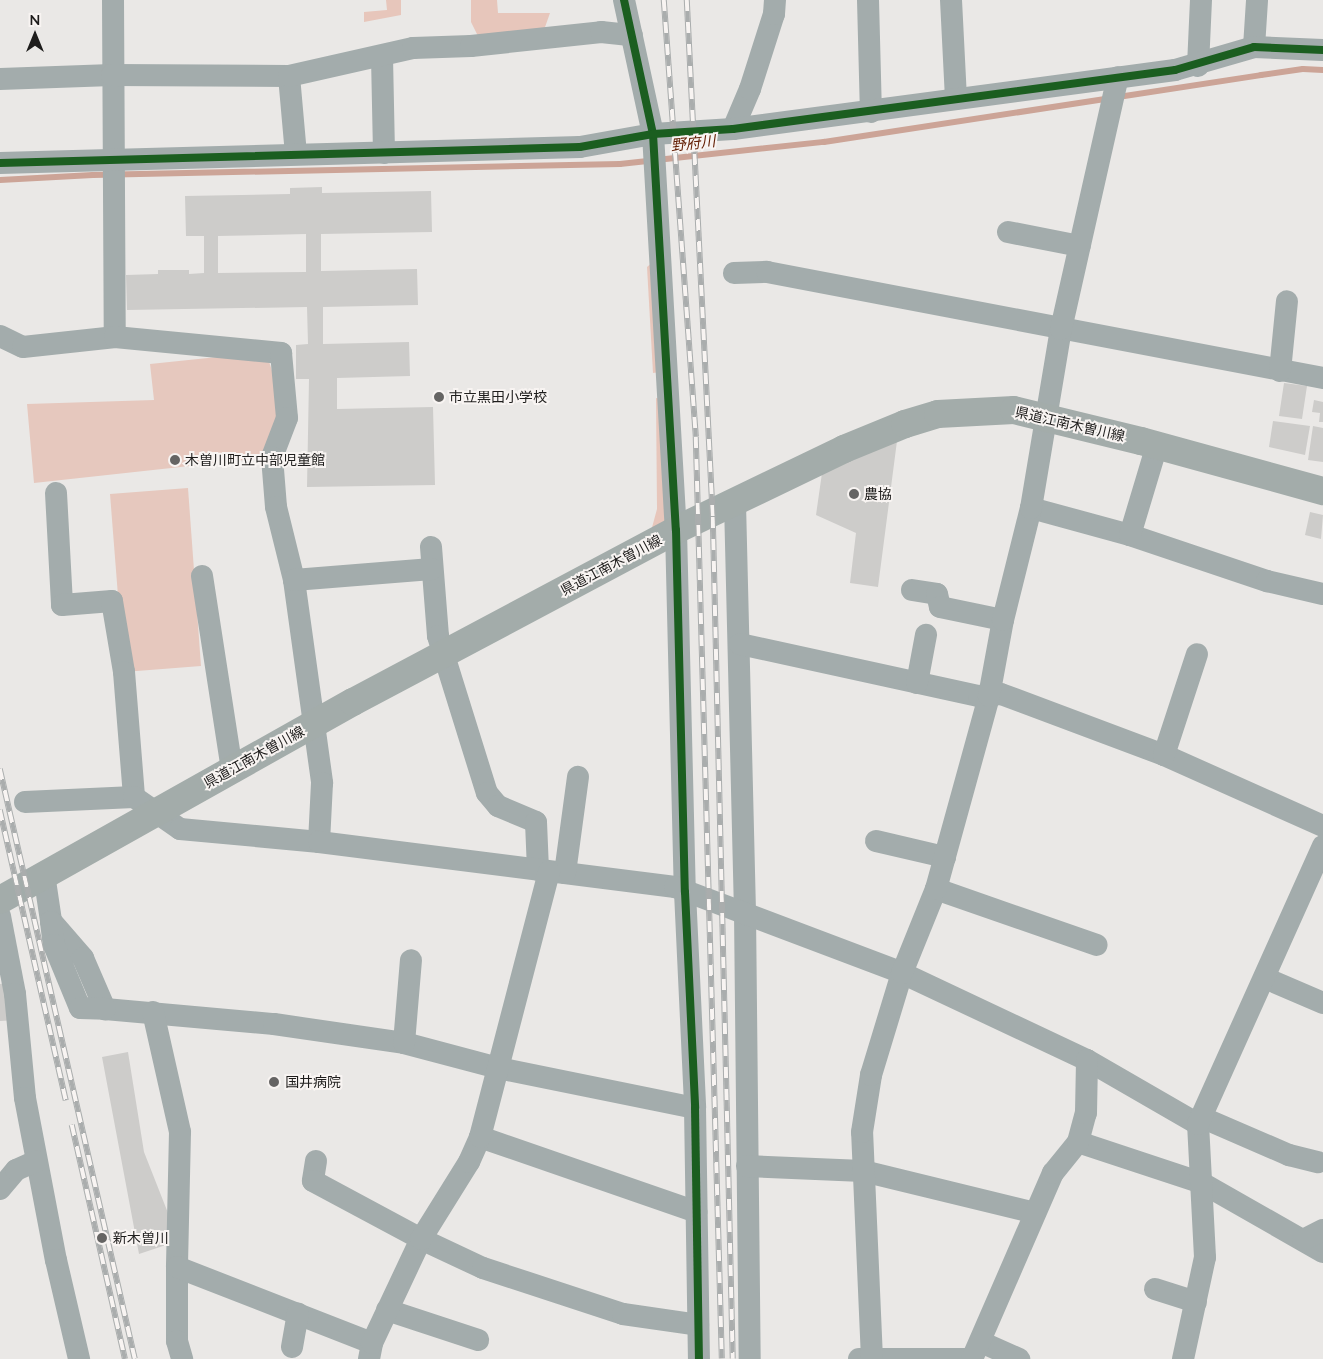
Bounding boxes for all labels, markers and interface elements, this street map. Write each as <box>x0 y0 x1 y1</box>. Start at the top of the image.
north arrow <box>10 10 60 60</box>
text: N <box>30 11 40 28</box>
water label: 野府川 <box>670 132 716 154</box>
place label: 市立黒田小学校 <box>449 389 547 405</box>
marker: 市立黒田小学校 <box>433 391 445 403</box>
street label: 県道江南木曽川線 <box>1014 403 1126 445</box>
place label: 木曽川町立中部児童館 <box>185 452 325 468</box>
marker: 木曽川町立中部児童館 <box>169 454 181 466</box>
place label: 農協 <box>864 486 892 502</box>
marker: 農協 <box>848 488 860 500</box>
street label: 県道江南木曽川線 <box>558 531 664 599</box>
street label: 県道江南木曽川線 <box>201 723 307 791</box>
place label: 国井病院 <box>285 1074 341 1090</box>
marker: 国井病院 <box>267 1075 281 1089</box>
place label: 新木曽川 <box>113 1230 169 1246</box>
marker: 新木曽川 <box>95 1231 109 1245</box>

